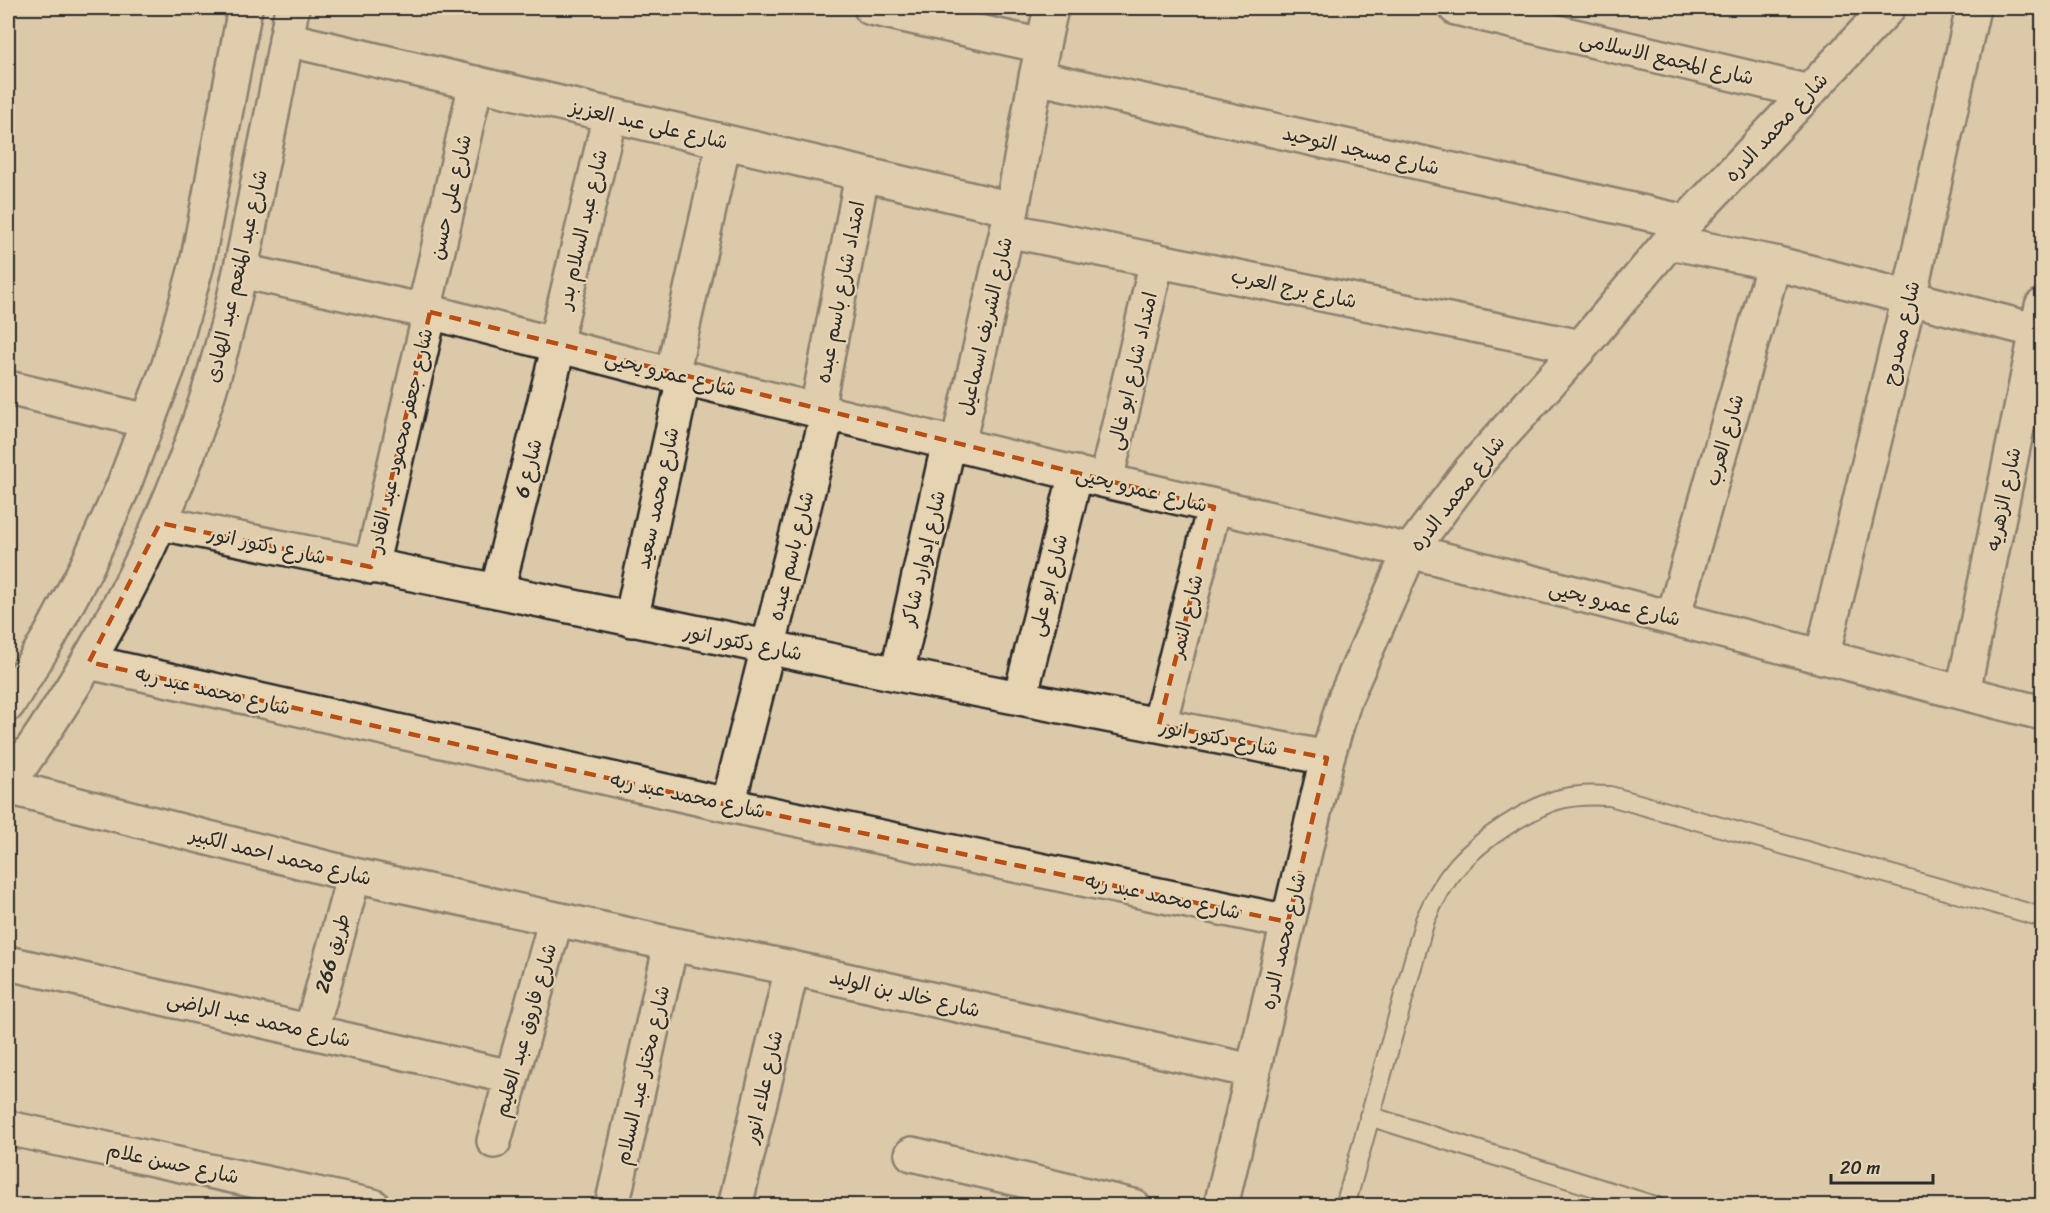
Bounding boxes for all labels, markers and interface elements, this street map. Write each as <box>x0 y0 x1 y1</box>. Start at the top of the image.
street label: شارع المجمع الاسلامى <box>1576 21 1757 96</box>
street label: شارع محمد الدره <box>1716 64 1837 191</box>
street label: شارع على عبد العزيز <box>564 89 732 160</box>
street label: شارع مسجد التوحيد <box>1279 115 1443 186</box>
street label: شارع على حسن <box>419 131 482 263</box>
street label: شارع عبد السلام بدر <box>547 146 618 314</box>
street label: شارع عبد المنعم عبد الهادى <box>195 166 278 386</box>
street label: امتداد شارع باسم عبده <box>806 198 875 386</box>
street label: شارع الشريف اسماعيل <box>948 233 1023 419</box>
street label: شارع برج العرب <box>1228 258 1360 319</box>
street label: شارع ممدوح <box>1872 277 1931 389</box>
street label: امتداد شارع ابو غالى <box>1097 288 1168 454</box>
street label: شارع جعفر محمود عبد القادر <box>357 324 443 558</box>
street label: شارع عمرو يحيى <box>601 340 740 407</box>
street label: شارع العرب <box>1695 390 1754 490</box>
street label: شارع محمد سعيد <box>625 424 690 572</box>
street label: شارع محمد الدره <box>1400 427 1514 559</box>
street label: شارع 6 <box>504 435 553 501</box>
street label: شارع الزهريه <box>1975 444 2032 554</box>
street label: شارع عمرو يحيى <box>1072 456 1211 523</box>
street label: شارع باسم عبده <box>758 487 825 625</box>
street label: شارع إدوارد شاكر <box>890 487 956 631</box>
street label: شارع دكتور انور <box>204 516 329 575</box>
street label: شارع ابو على <box>1019 530 1078 640</box>
street label: شارع عمرو يحيى <box>1545 570 1684 637</box>
street label: شارع النمر <box>1159 571 1214 663</box>
street label: شارع دكتور انور <box>680 614 805 671</box>
street label: شارع محمد عبد ربه <box>132 656 294 725</box>
street label: شارع دكتور انور <box>1156 709 1281 766</box>
street label: شارع محمد عبد ربه <box>607 762 769 829</box>
street label: شارع محمد احمد الكبير <box>184 817 375 896</box>
street label: شارع محمد عبد ربه <box>1082 863 1244 930</box>
street label: شارع محمد الدره <box>1251 869 1316 1014</box>
street label: طريق 266 <box>304 909 361 997</box>
street label: شارع فاروق عبد العليم <box>484 939 567 1121</box>
street label: شارع خالد بن الوليد <box>826 959 984 1028</box>
street label: شارع محمد عبد الراضى <box>163 981 354 1058</box>
street label: شارع مختار عبد السلام <box>605 982 680 1168</box>
street label: شارع علاء انور <box>733 1027 794 1148</box>
street label: شارع حسن علام <box>103 1132 242 1195</box>
scale bar <box>1831 1147 1933 1185</box>
text: 20 m <box>1840 1152 1880 1184</box>

